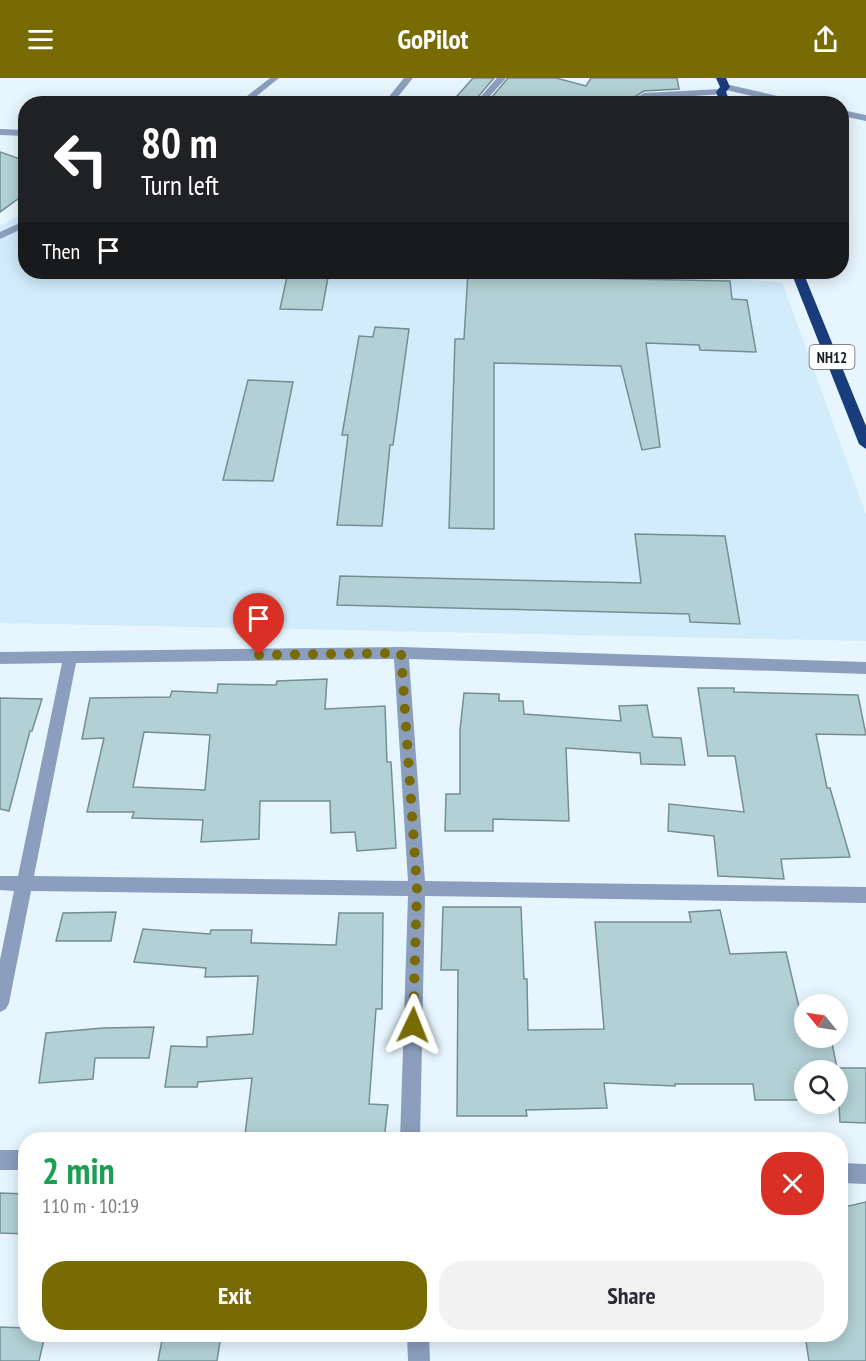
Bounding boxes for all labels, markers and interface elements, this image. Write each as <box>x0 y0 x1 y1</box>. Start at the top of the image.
text: GoPilot <box>398 22 468 56</box>
icon: menu <box>24 23 57 56</box>
icon: share <box>809 23 842 56</box>
text: 80 m <box>141 115 218 170</box>
icon: left <box>42 120 120 198</box>
text: Turn left <box>141 168 219 202</box>
icon: arrive <box>92 234 125 267</box>
text: Then <box>42 237 80 265</box>
road number: NH12 <box>810 345 854 369</box>
pin <box>233 593 284 655</box>
icon: arrive <box>242 602 275 635</box>
position arrow <box>381 993 445 1057</box>
north arrow <box>794 994 848 1048</box>
map controls <box>794 994 848 1114</box>
button: search <box>794 1060 848 1114</box>
text: 2 min <box>42 1147 115 1194</box>
button: close <box>761 1152 824 1215</box>
text: 110 m · 10:19 <box>42 1193 139 1219</box>
button: Exit <box>42 1261 427 1330</box>
button: Share <box>439 1261 824 1330</box>

